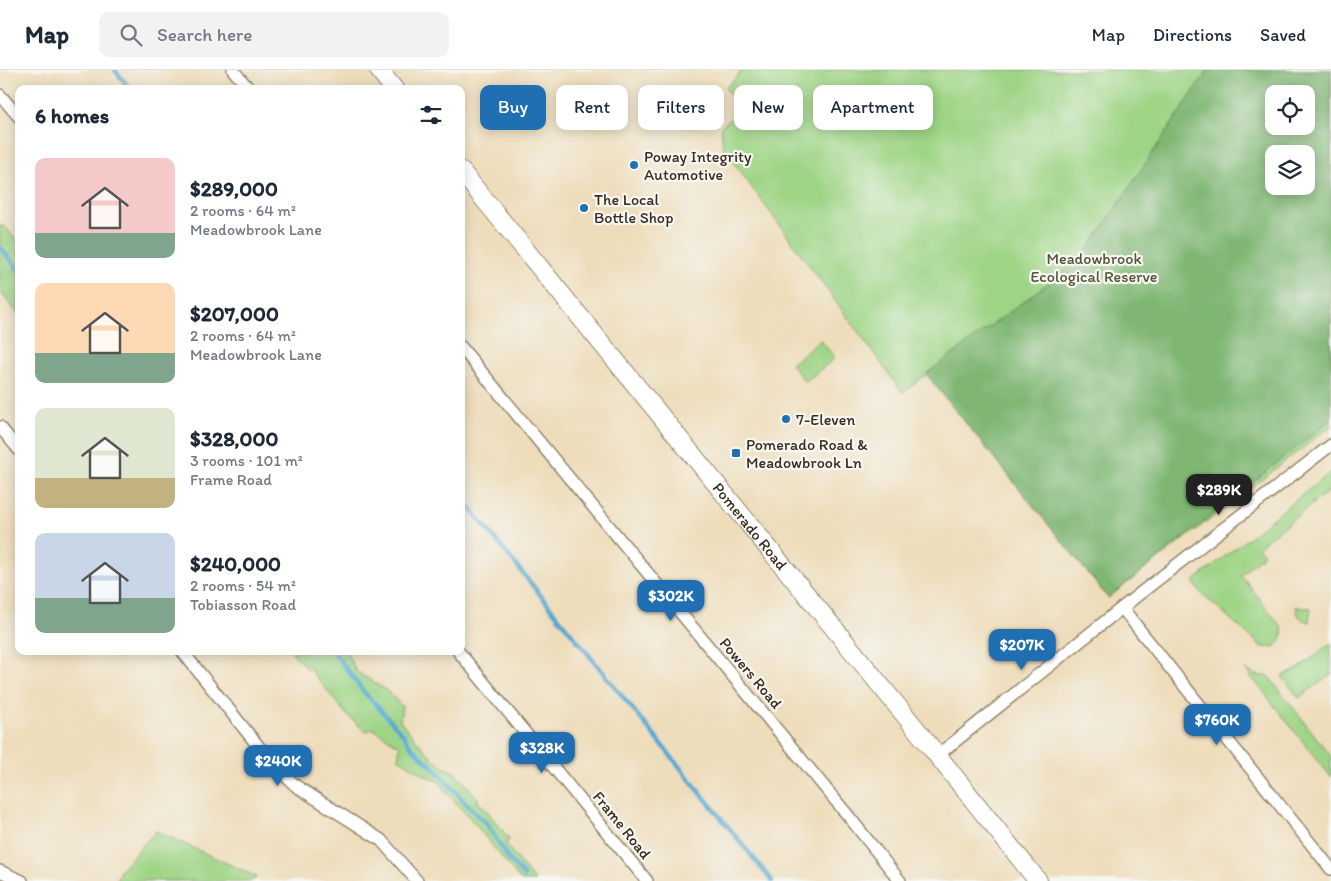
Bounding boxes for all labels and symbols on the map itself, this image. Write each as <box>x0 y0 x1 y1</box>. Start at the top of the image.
place label: Poway Integrity Automotive <box>644 147 752 184</box>
marker: Poway Integrity Automotive <box>628 159 640 171</box>
place label: The Local Bottle Shop <box>594 190 673 227</box>
marker: The Local Bottle Shop <box>578 202 590 214</box>
park label: Meadowbrook Ecological Reserve <box>1031 249 1158 286</box>
place label: 7-Eleven <box>796 410 855 429</box>
marker: 7-Eleven <box>780 413 792 425</box>
place label: Pomerado Road & Meadowbrook Ln <box>746 435 868 472</box>
marker: Pomerado Road & Meadowbrook Ln <box>730 447 742 459</box>
pin: $289K <box>1184 474 1254 516</box>
street label: Pomerado Road <box>709 478 792 574</box>
pin: $302K <box>636 580 706 622</box>
pin: $207K <box>987 628 1057 671</box>
street label: Powers Road <box>716 634 786 713</box>
pin: $760K <box>1182 704 1252 746</box>
pin: $328K <box>507 732 577 774</box>
pin: $240K <box>243 744 313 787</box>
street label: Frame Road <box>589 787 655 863</box>

